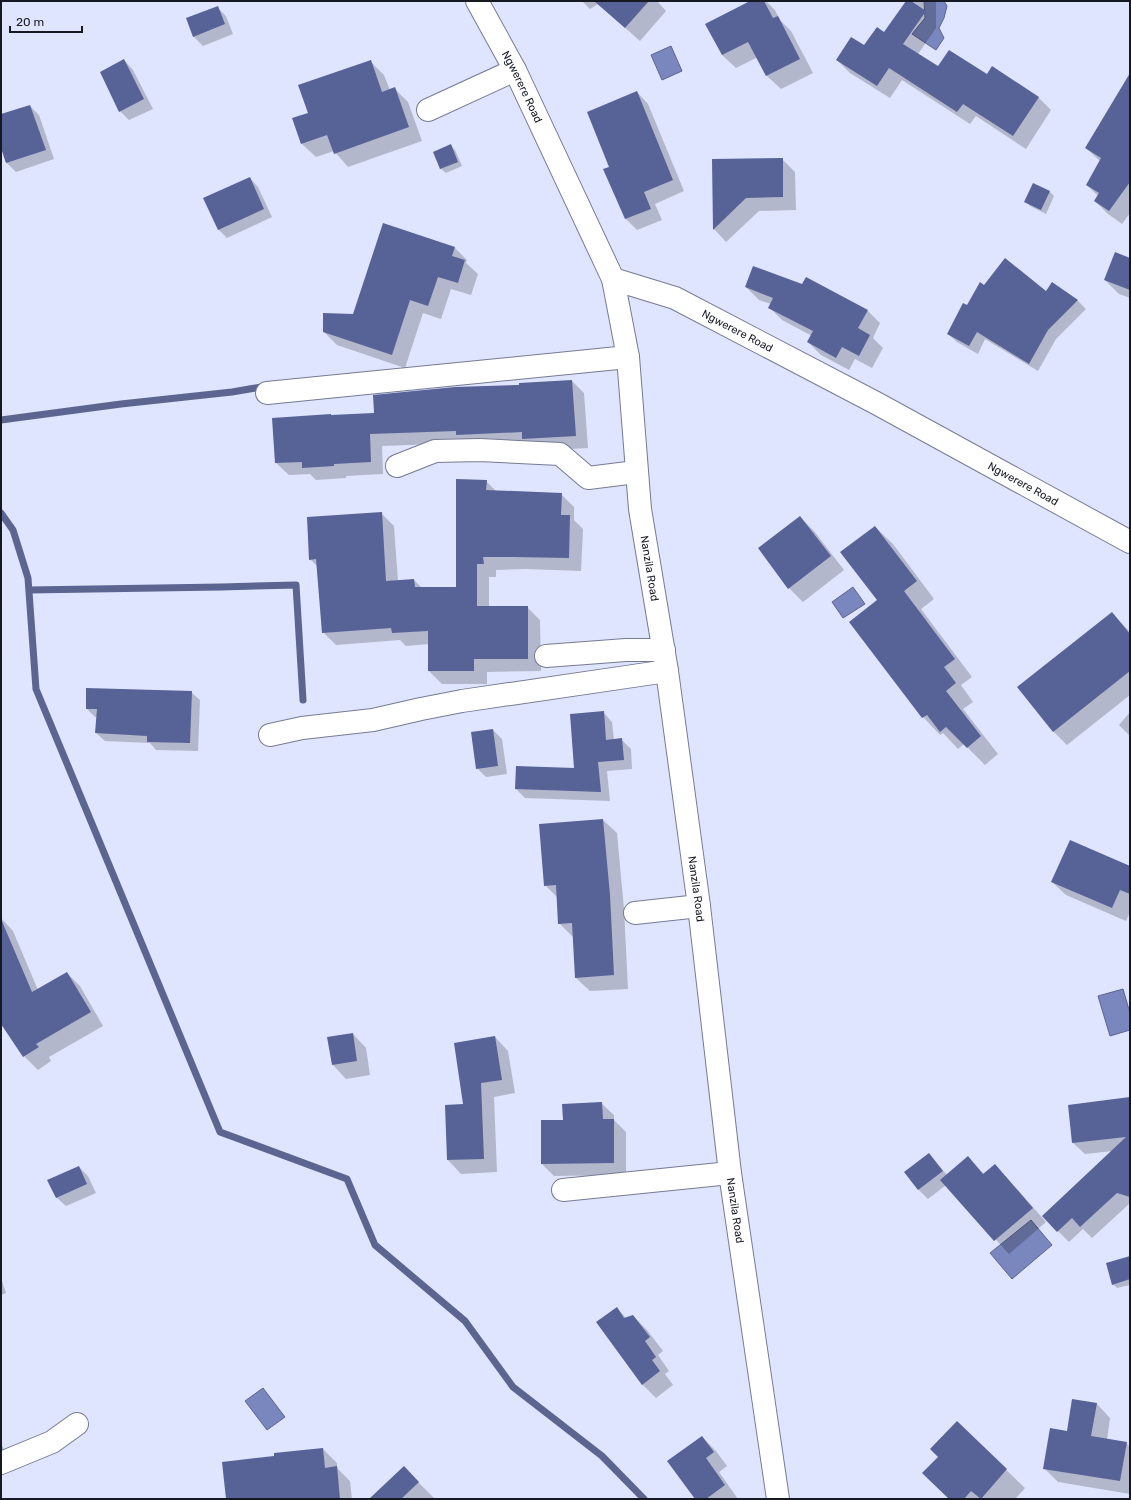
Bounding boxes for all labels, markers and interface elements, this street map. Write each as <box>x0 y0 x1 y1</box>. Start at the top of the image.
scale bar <box>10 8 82 34</box>
text: 20 m <box>16 15 44 29</box>
street label: Ngwerere Road <box>499 49 545 125</box>
street label: Ngwerere Road <box>700 307 775 355</box>
street label: Ngwerere Road <box>985 459 1060 508</box>
street label: Nanzila Road <box>638 535 661 602</box>
street label: Nanzila Road <box>685 855 707 923</box>
street label: Nanzila Road <box>724 1177 746 1244</box>

